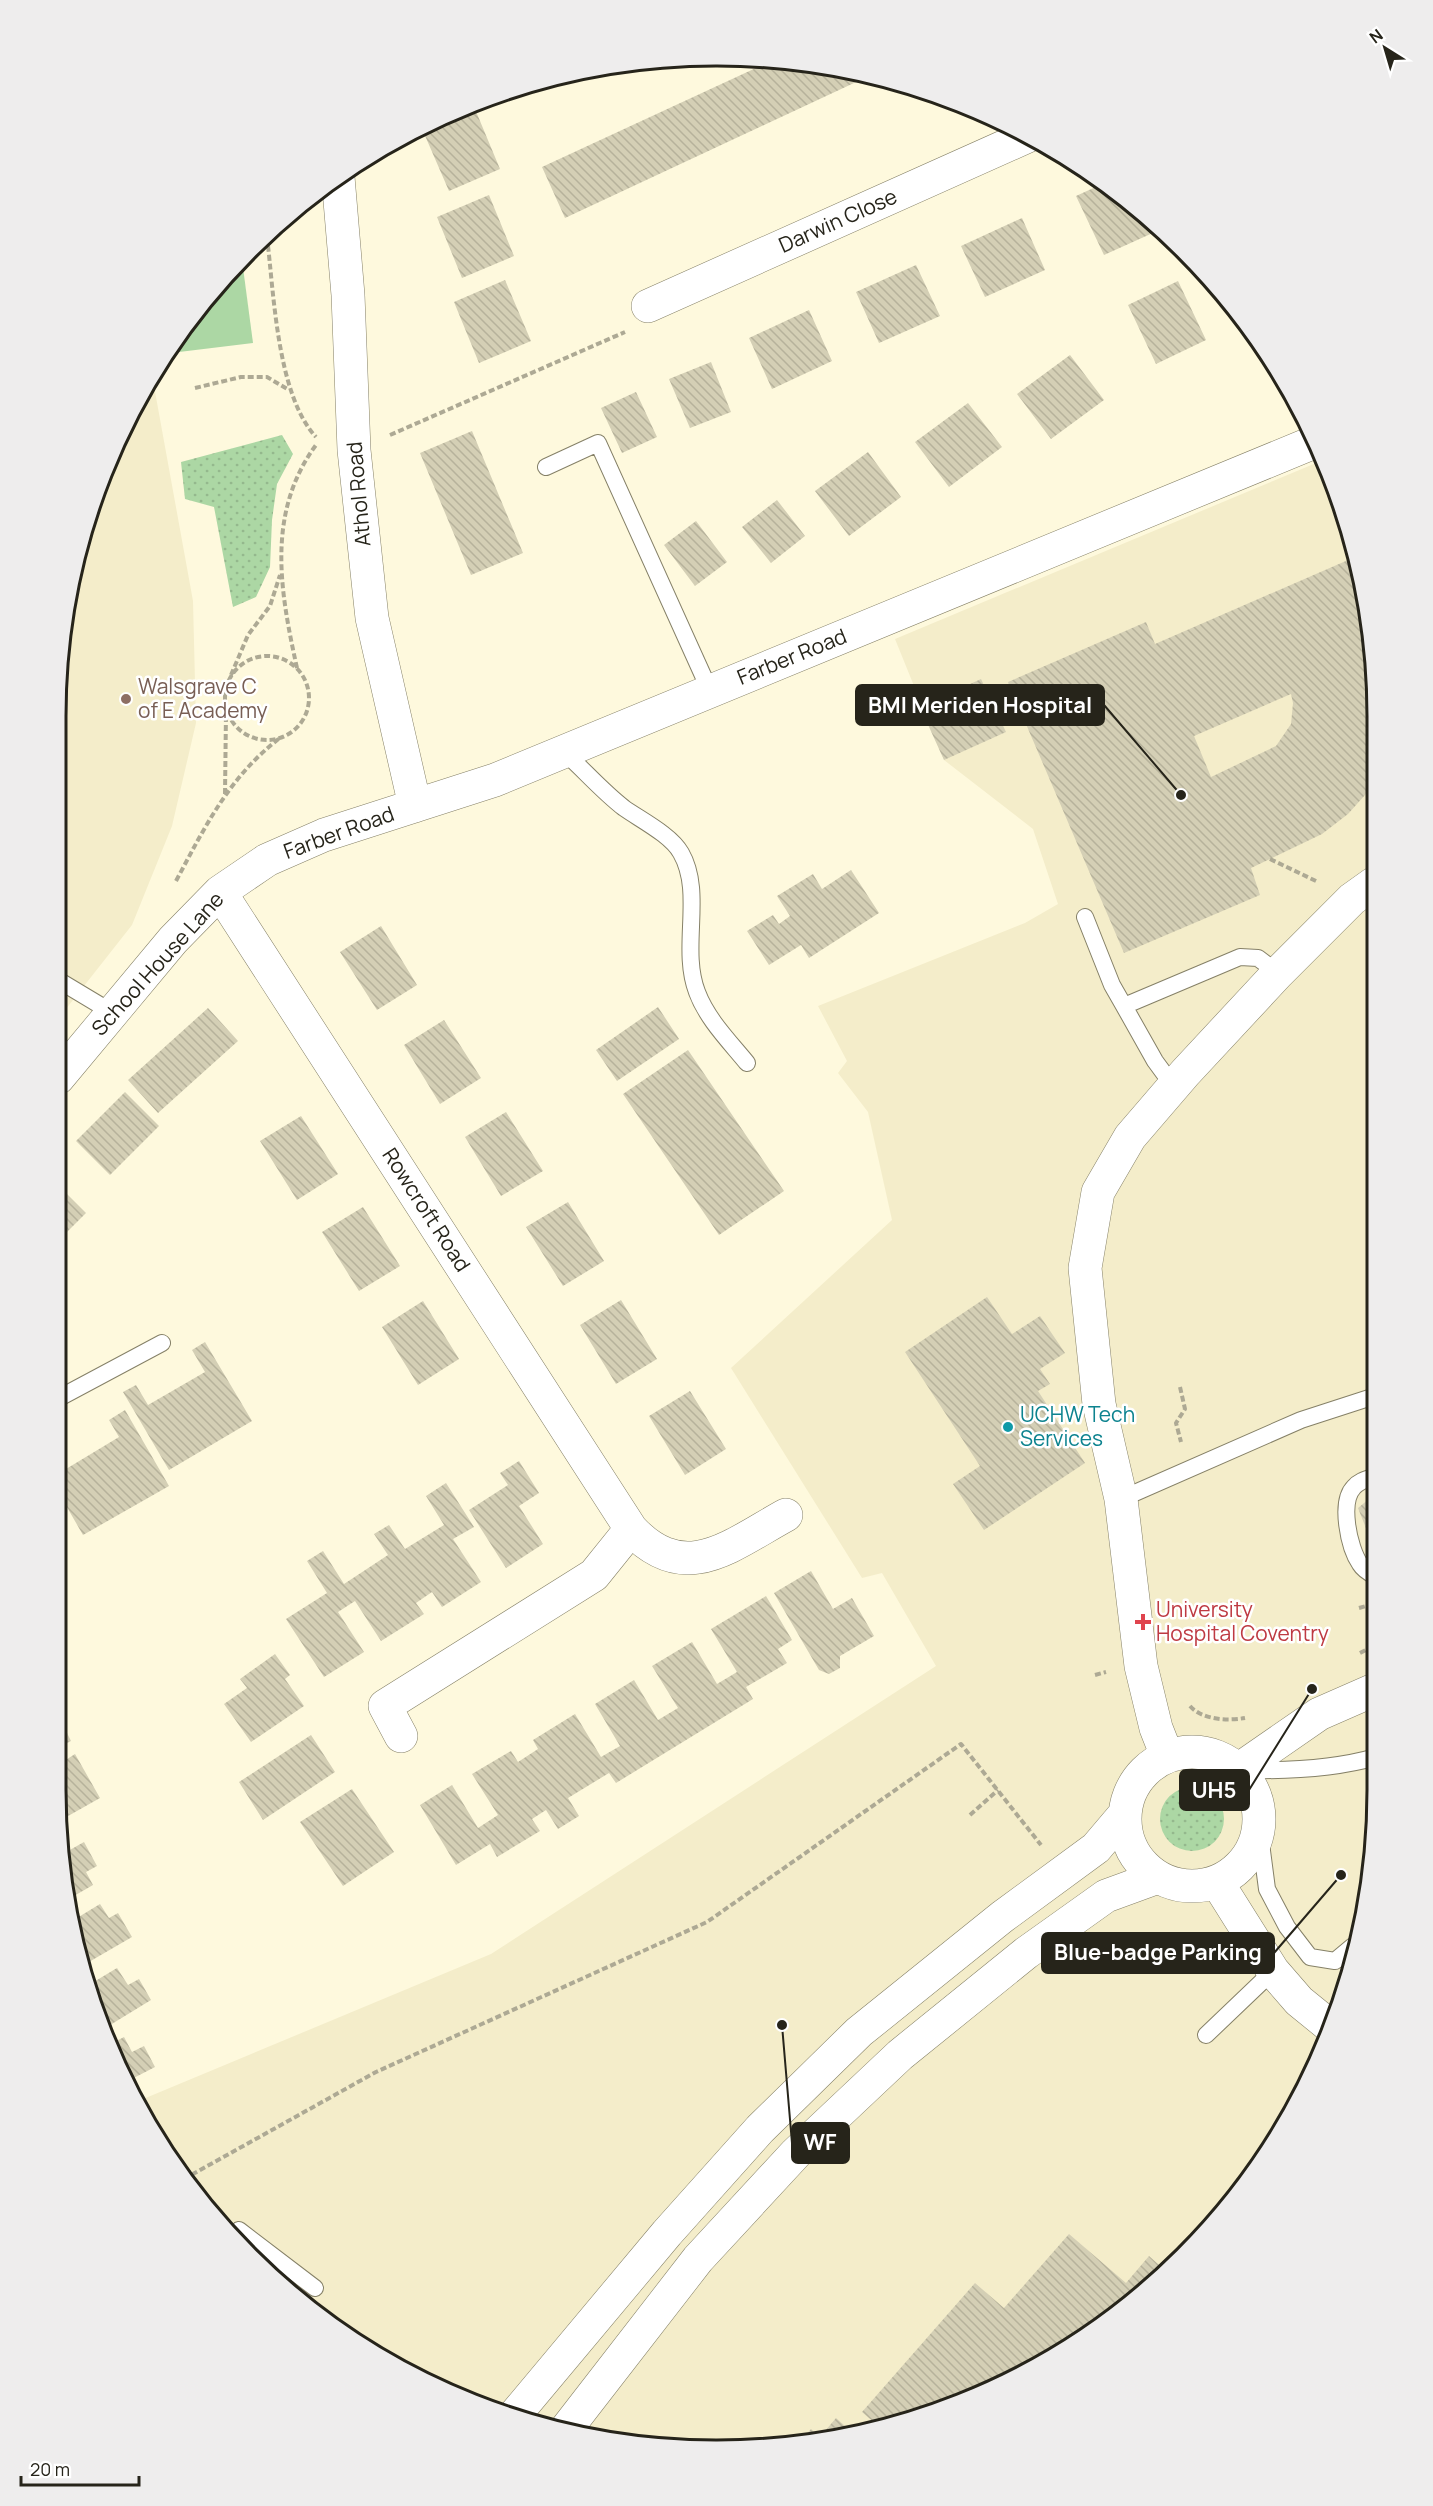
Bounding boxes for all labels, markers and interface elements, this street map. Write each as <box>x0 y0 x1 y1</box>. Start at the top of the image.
north arrow <box>1355 18 1415 78</box>
text: N <box>1365 24 1387 48</box>
street label: Darwin Close <box>774 182 901 259</box>
street label: Athol Road <box>339 441 377 548</box>
street label: Farber Road <box>733 621 850 691</box>
place label: Walsgrave C of E Academy <box>138 672 268 724</box>
callout: BMI Meriden Hospital <box>856 685 1104 725</box>
text: BMI Meriden Hospital <box>868 690 1092 720</box>
marker: Walsgrave C of E Academy <box>119 692 133 706</box>
street label: Farber Road <box>280 799 398 865</box>
street label: School House Lane <box>85 885 229 1041</box>
street label: Rowcroft Road <box>376 1142 477 1277</box>
place label: UCHW Tech Services <box>1020 1400 1135 1452</box>
marker: UCHW Tech Services <box>1001 1420 1015 1434</box>
place label: University Hospital Coventry <box>1156 1595 1329 1647</box>
marker: University Hospital Coventry <box>1134 1613 1152 1631</box>
callout: UH5 <box>1180 1770 1249 1810</box>
text: UH5 <box>1192 1775 1236 1805</box>
callout: Blue-badge Parking <box>1042 1933 1274 1973</box>
text: Blue-badge Parking <box>1054 1937 1262 1967</box>
callout: WF <box>792 2123 849 2163</box>
text: WF <box>804 2127 837 2157</box>
scale bar <box>21 2449 140 2487</box>
text: 20 m <box>30 2457 70 2481</box>

